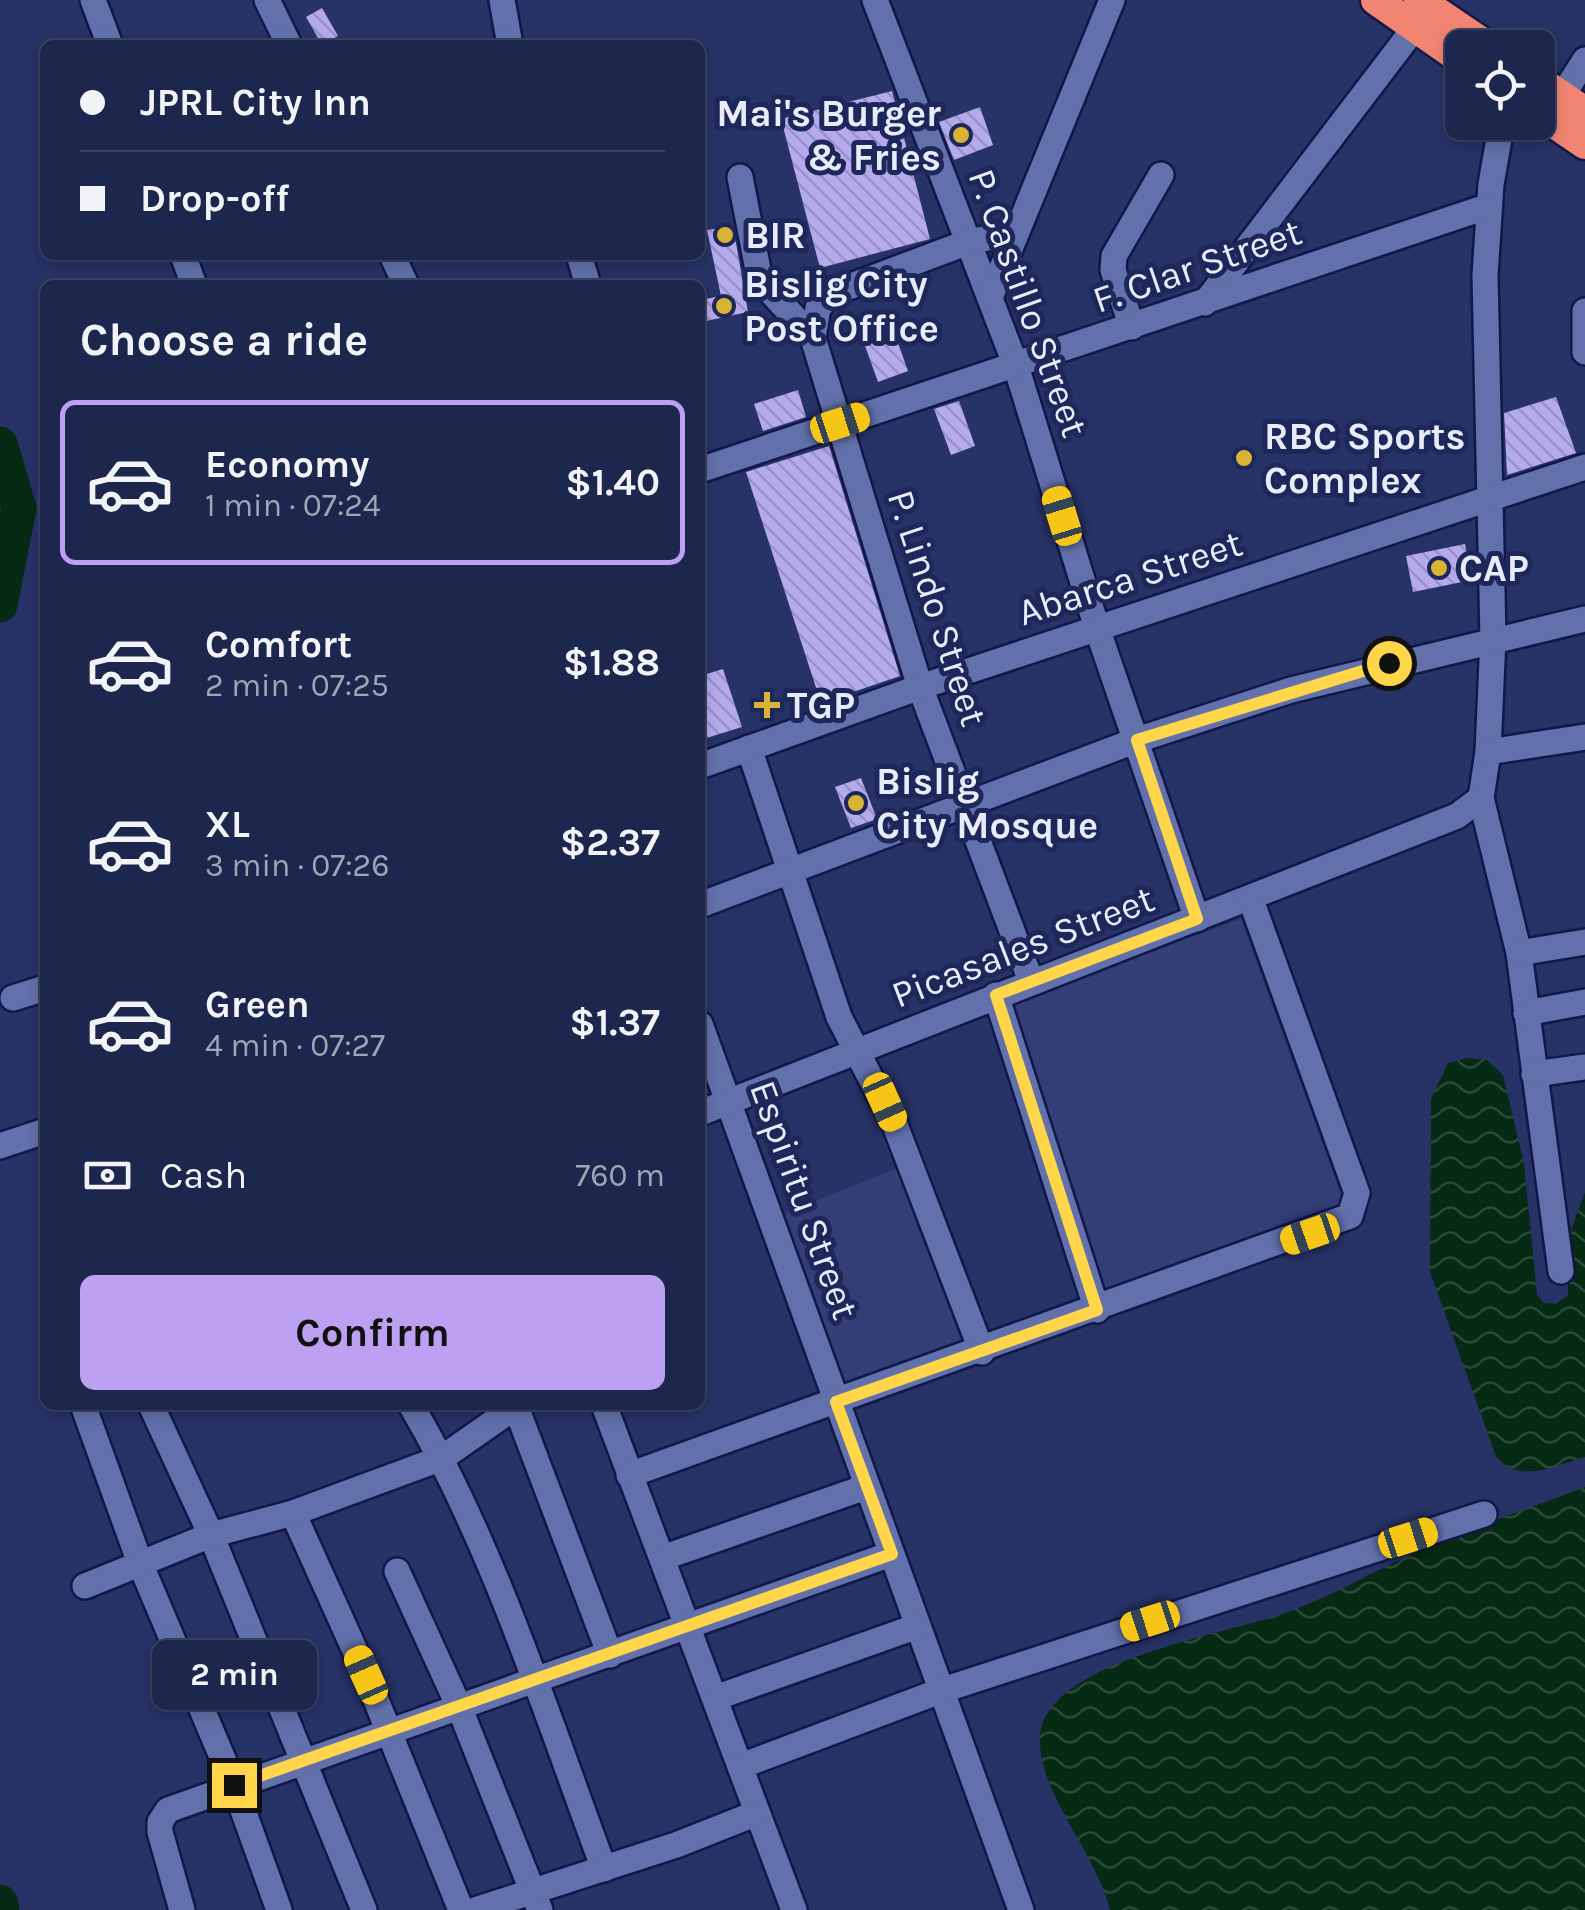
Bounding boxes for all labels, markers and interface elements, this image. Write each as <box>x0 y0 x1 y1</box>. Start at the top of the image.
map controls <box>1445 30 1555 140</box>
button: locate <box>1445 30 1555 140</box>
text: JPRL City Inn <box>140 80 371 125</box>
place label: Mai's Burger & Fries <box>716 91 941 180</box>
marker: Mai's Burger & Fries <box>950 124 972 146</box>
street label: P. Castillo Street <box>959 163 1097 443</box>
text: Drop-off <box>140 176 289 221</box>
street label: F. Clar Street <box>1087 209 1307 323</box>
place label: BIR <box>745 213 806 258</box>
marker: BIR <box>714 224 736 246</box>
place label: Bislig City Post Office <box>744 262 939 351</box>
marker: Bislig City Post Office <box>713 295 735 317</box>
text: Choose a ride <box>80 314 368 366</box>
car <box>807 399 873 447</box>
place label: RBC Sports Complex <box>1264 414 1466 503</box>
icon: car <box>85 438 175 528</box>
text: Economy <box>205 442 369 487</box>
marker: RBC Sports Complex <box>1233 447 1255 469</box>
text: $1.40 <box>565 460 660 505</box>
car <box>1039 483 1085 549</box>
street label: P. Lindo Street <box>878 484 996 732</box>
text: 1 min · 07:24 <box>205 487 381 524</box>
street label: Abarca Street <box>1012 521 1248 635</box>
place label: CAP <box>1459 546 1529 591</box>
marker: CAP <box>1428 557 1450 579</box>
icon: car <box>85 618 175 708</box>
text: Comfort <box>205 622 352 667</box>
text: $1.88 <box>563 640 660 685</box>
route start <box>1367 641 1412 686</box>
text: 2 min · 07:25 <box>205 667 389 704</box>
place label: TGP <box>787 683 855 728</box>
marker: TGP <box>756 694 778 716</box>
place label: Bislig City Mosque <box>876 759 1098 848</box>
marker: Bislig City Mosque <box>845 792 867 814</box>
icon: car <box>85 798 175 888</box>
text: XL <box>205 802 250 847</box>
text: $2.37 <box>560 820 660 865</box>
text: 3 min · 07:26 <box>205 847 389 884</box>
street label: Picasales Street <box>886 876 1160 1018</box>
icon: car <box>85 978 175 1068</box>
text: Green <box>205 982 310 1027</box>
text: $1.37 <box>570 1000 660 1045</box>
text: 4 min · 07:27 <box>205 1027 385 1064</box>
car <box>859 1068 911 1136</box>
street label: Espiritu Street <box>740 1075 868 1325</box>
icon: cash <box>80 1148 135 1203</box>
text: Cash <box>160 1153 247 1198</box>
text: 760 m <box>575 1157 665 1194</box>
car <box>1277 1210 1343 1258</box>
button: Confirm <box>80 1275 665 1390</box>
car <box>1375 1514 1441 1562</box>
car <box>1117 1597 1183 1645</box>
callout: 2 min <box>152 1640 316 1710</box>
car <box>340 1641 392 1709</box>
text: 2 min <box>190 1656 279 1693</box>
route end <box>212 1763 257 1808</box>

